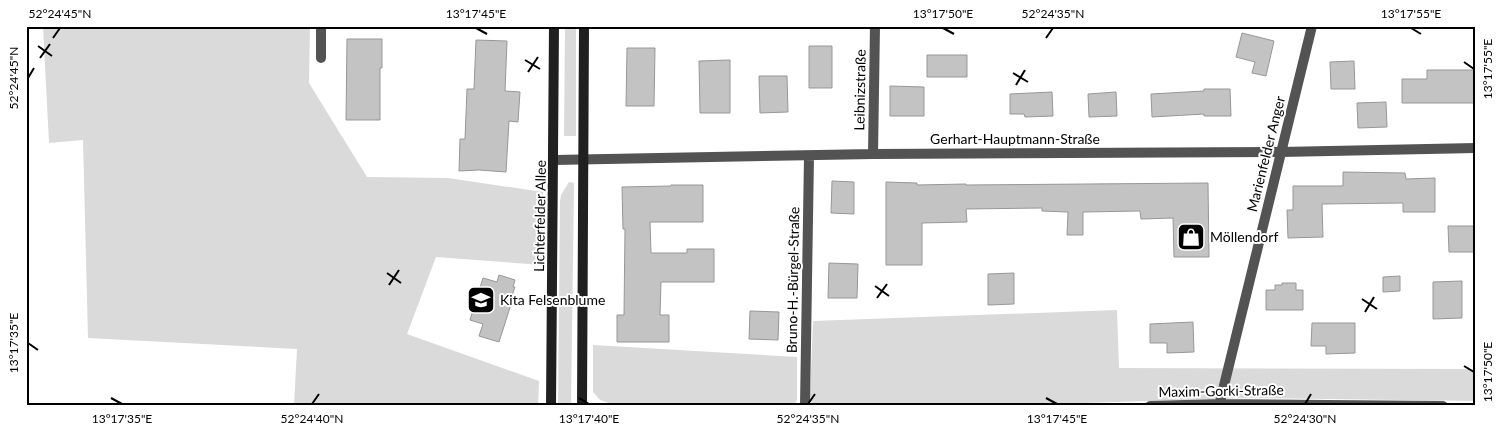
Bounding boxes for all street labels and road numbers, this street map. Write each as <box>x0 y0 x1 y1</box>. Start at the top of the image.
street label: Leibnizstraße <box>850 49 869 131</box>
street label: Marienfelder Anger <box>1243 94 1288 214</box>
street label: Gerhart-Hauptmann-Straße <box>930 130 1100 147</box>
street label: Lichterfelder Allee <box>530 160 549 272</box>
street label: Bruno-H.-Bürgel-Straße <box>783 207 802 353</box>
street label: Maxim-Gorki-Straße <box>1158 381 1284 400</box>

